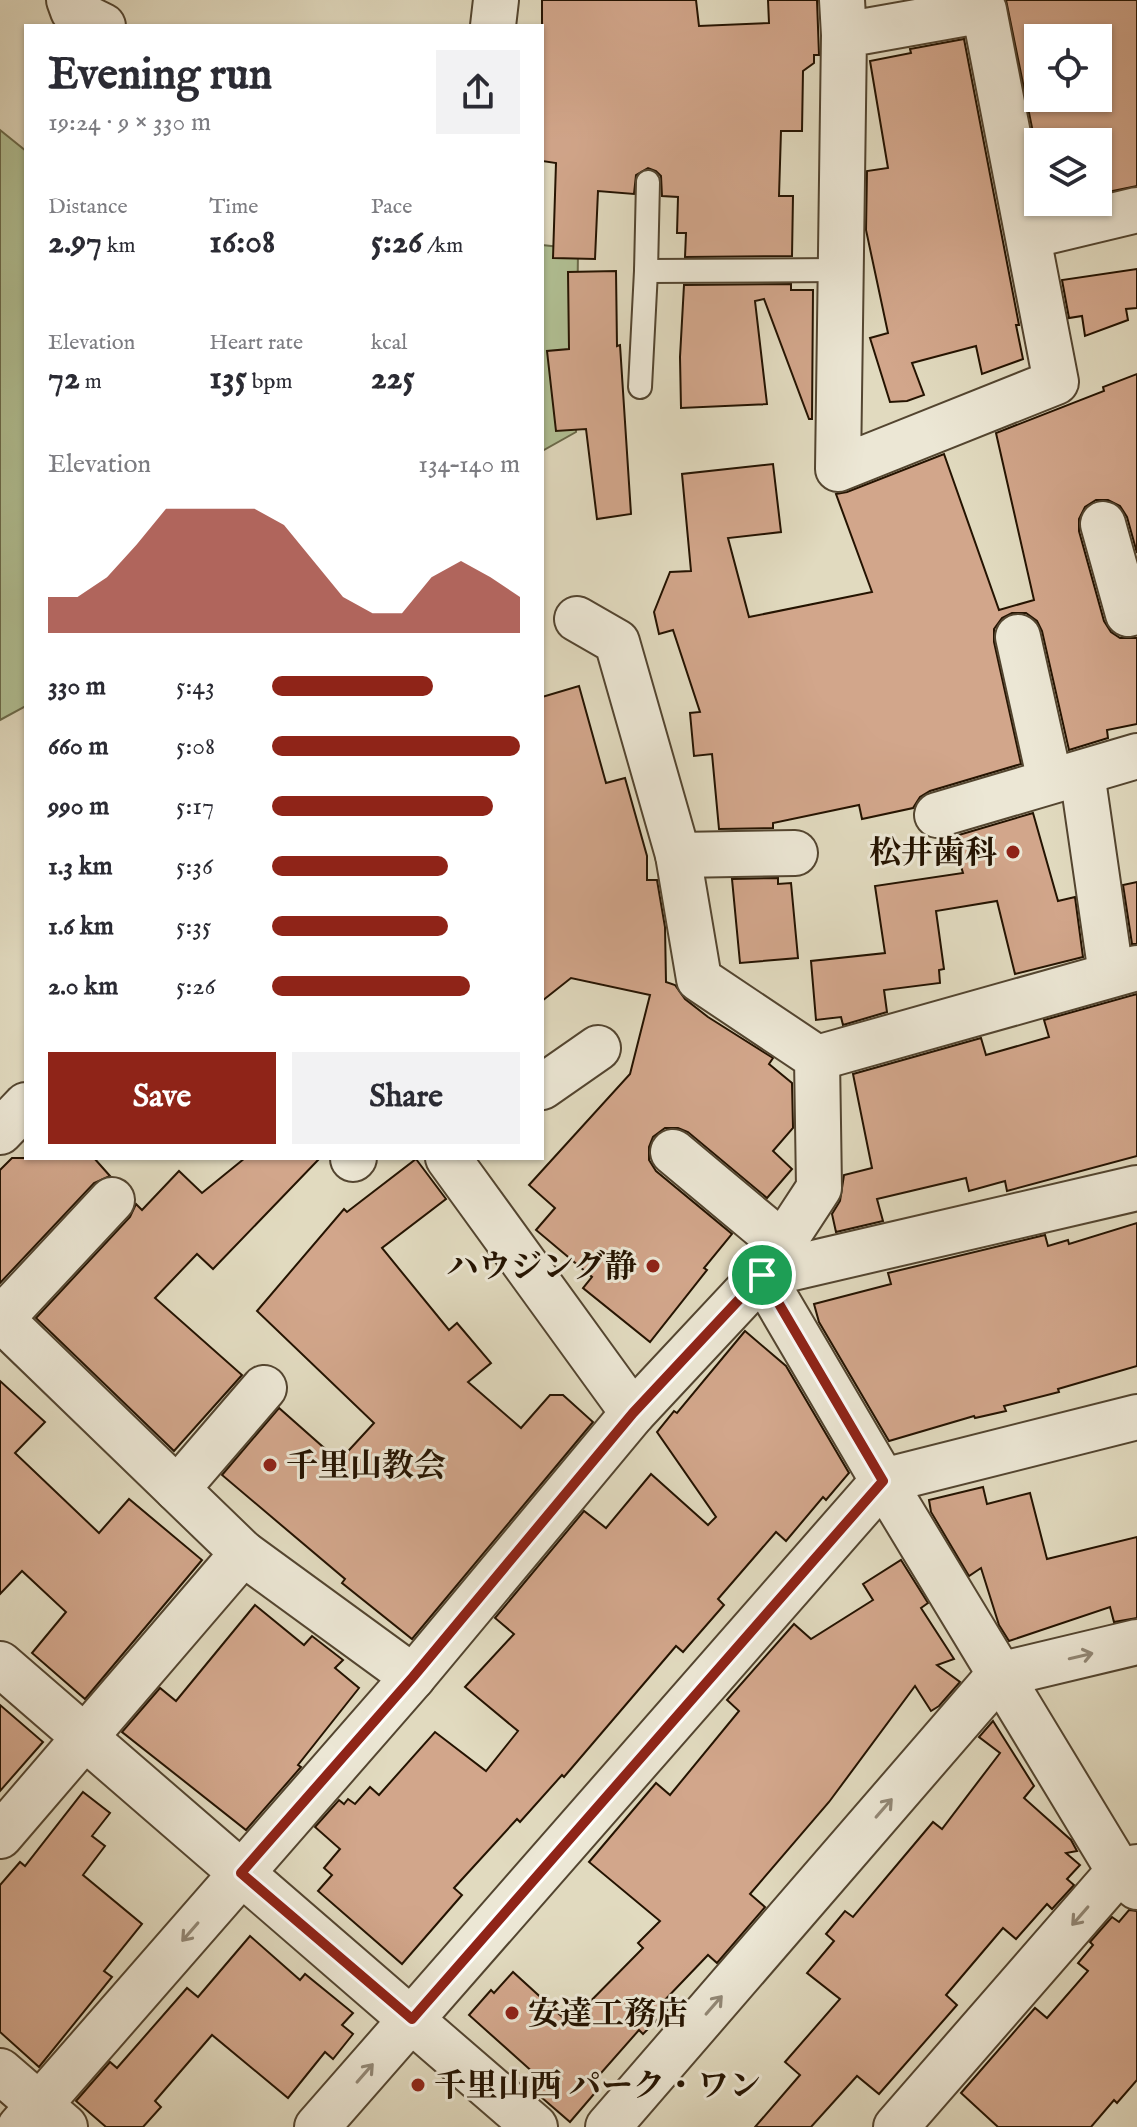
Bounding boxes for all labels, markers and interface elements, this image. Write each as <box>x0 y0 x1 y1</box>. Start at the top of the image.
map controls <box>1024 24 1112 216</box>
button: locate <box>1024 24 1112 112</box>
text: Evening run <box>48 48 272 104</box>
button: share <box>436 50 520 134</box>
text: 19:24 · 9 × 330 m <box>48 106 211 139</box>
button: layers <box>1024 128 1112 216</box>
text: Distance <box>48 193 128 221</box>
text: Time <box>209 193 258 221</box>
text: Pace <box>371 193 412 221</box>
text: 2.97 <box>48 221 102 264</box>
text: 16:08 <box>209 221 275 264</box>
text: 5:26 <box>371 221 422 264</box>
text: km <box>102 232 136 260</box>
text: /km <box>422 232 463 260</box>
text: Elevation <box>48 329 135 357</box>
text: Heart rate <box>209 329 303 357</box>
text: kcal <box>371 329 407 357</box>
text: 72 <box>48 357 80 400</box>
text: 135 <box>209 357 247 400</box>
text: 225 <box>371 357 415 400</box>
text: m <box>80 368 102 396</box>
text: bpm <box>247 368 292 396</box>
text: Elevation <box>48 448 151 481</box>
text: 134–140 m <box>418 448 520 481</box>
text: 330 m <box>48 670 106 703</box>
text: 5:43 <box>176 670 215 703</box>
text: 660 m <box>48 730 108 763</box>
text: 5:08 <box>176 730 215 763</box>
text: 990 m <box>48 790 109 823</box>
text: 5:17 <box>176 790 214 823</box>
place label: 松井歯科 <box>869 834 997 875</box>
marker: 松井歯科 <box>1004 843 1022 861</box>
text: 1.3 km <box>48 850 113 883</box>
text: 5:36 <box>176 850 213 883</box>
text: 1.6 km <box>48 910 114 943</box>
text: 5:35 <box>176 910 211 943</box>
text: 2.0 km <box>48 970 118 1003</box>
text: 5:26 <box>176 970 215 1003</box>
button: Save <box>48 1052 276 1144</box>
button: Share <box>292 1052 520 1144</box>
pin <box>728 1241 796 1309</box>
place label: ハウジング静 <box>446 1248 637 1289</box>
icon: arrive <box>740 1253 784 1297</box>
marker: ハウジング静 <box>644 1257 662 1275</box>
place label: 千里山教会 <box>286 1447 446 1488</box>
marker: 千里山教会 <box>261 1456 279 1474</box>
one-way arrow <box>1068 1647 1093 1662</box>
one-way arrow <box>875 1798 893 1819</box>
one-way arrow <box>1071 1906 1089 1926</box>
one-way arrow <box>181 1922 199 1942</box>
place label: 安達工務店 <box>528 1995 688 2036</box>
one-way arrow <box>705 1995 723 2015</box>
marker: 安達工務店 <box>503 2004 521 2022</box>
one-way arrow <box>355 2064 373 2084</box>
place label: 千里山西 パーク・ワン <box>434 2067 761 2108</box>
marker: 千里山西 パーク・ワン <box>409 2076 427 2094</box>

